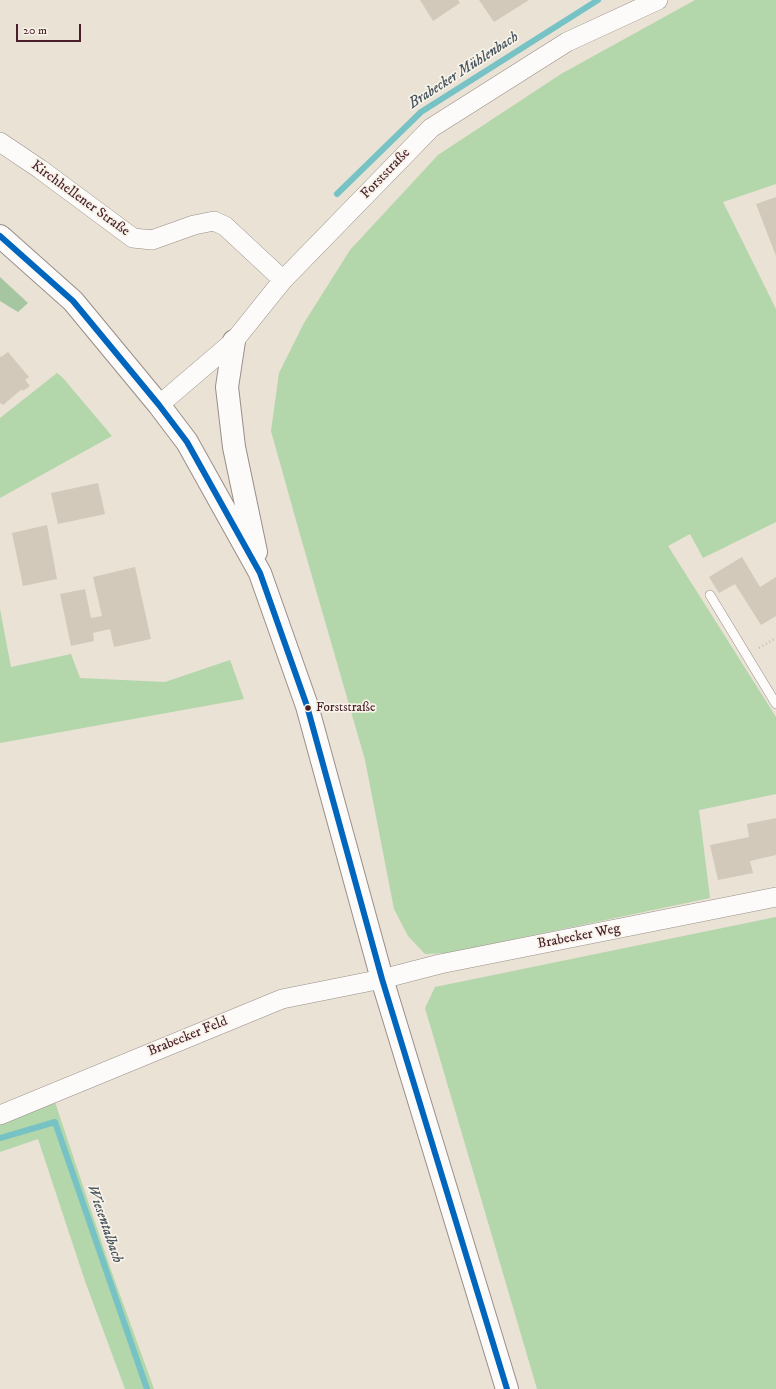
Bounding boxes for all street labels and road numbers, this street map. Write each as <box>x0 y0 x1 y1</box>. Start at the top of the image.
street label: Forststraße <box>358 145 414 203</box>
street label: Kirchhellener Straße <box>27 158 133 240</box>
street label: Brabecker Weg <box>536 921 622 953</box>
street label: Brabecker Feld <box>146 1013 230 1061</box>

